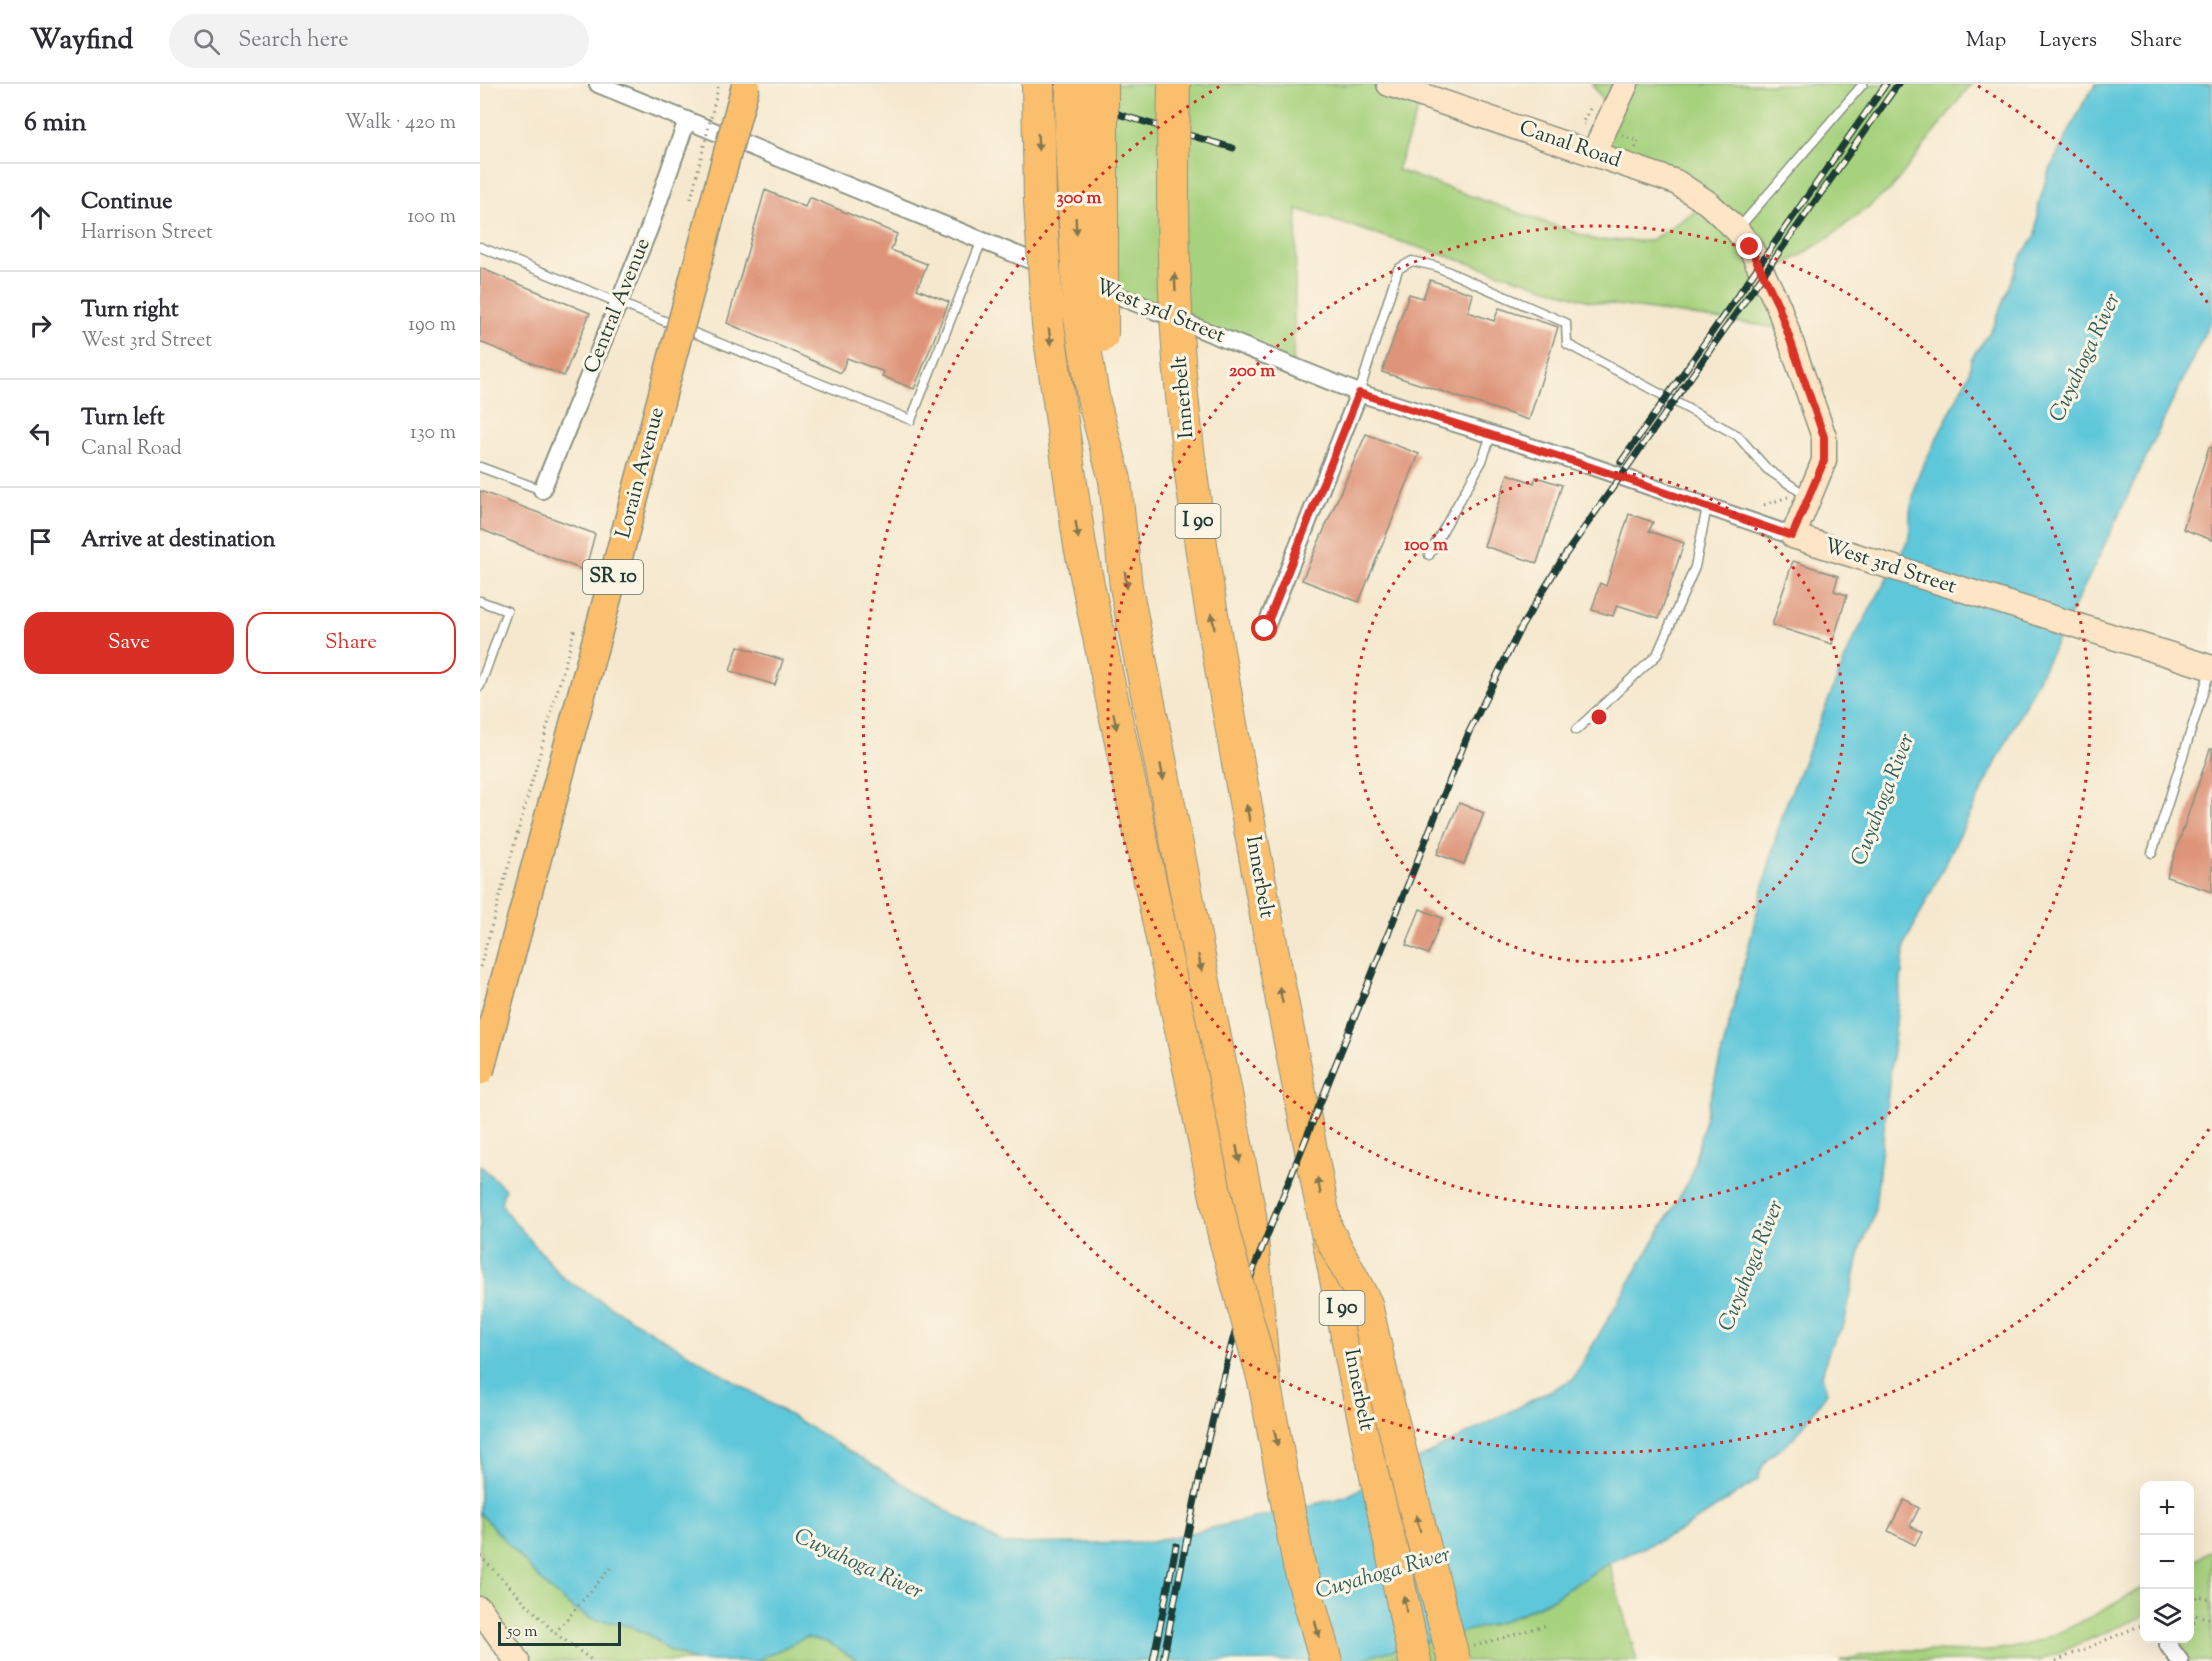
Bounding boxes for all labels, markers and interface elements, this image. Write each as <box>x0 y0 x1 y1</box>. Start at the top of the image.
search box <box>169 14 589 68</box>
text: Wayfind <box>30 21 133 61</box>
icon: search <box>190 25 223 58</box>
text: Search here <box>238 25 349 57</box>
text: Map <box>1966 26 2006 56</box>
text: Layers <box>2039 26 2097 56</box>
text: Share <box>2130 26 2182 56</box>
text: 6 min <box>24 105 87 142</box>
text: Walk · 420 m <box>345 109 456 138</box>
street label: Canal Road <box>1515 114 1625 176</box>
one-way arrow <box>1034 133 1043 152</box>
text: 300 m <box>1057 186 1102 212</box>
text: Continue <box>81 187 172 219</box>
icon: ahead <box>24 201 57 234</box>
text: 100 m <box>407 203 456 232</box>
one-way arrow <box>1071 217 1081 236</box>
text: Harrison Street <box>81 219 213 248</box>
route end <box>1736 233 1762 259</box>
street label: Central Avenue <box>577 234 659 378</box>
street label: West 3rd Street <box>1091 272 1229 352</box>
one-way arrow <box>1170 272 1180 291</box>
water label: Cuyahoga River <box>2042 288 2130 428</box>
text: Turn right <box>81 295 178 327</box>
icon: right <box>24 309 57 342</box>
text: 190 m <box>408 311 456 340</box>
text: West 3rd Street <box>81 327 212 356</box>
one-way arrow <box>1045 328 1054 347</box>
street label: Innerbelt <box>1165 354 1203 440</box>
text: 200 m <box>1229 359 1275 385</box>
text: Turn left <box>81 403 164 435</box>
street label: Lorain Avenue <box>609 404 673 542</box>
icon: left <box>24 417 57 450</box>
text: 130 m <box>410 419 456 448</box>
text: Canal Road <box>81 435 182 464</box>
road number: I 90 <box>1176 504 1220 538</box>
one-way arrow <box>1073 521 1082 540</box>
icon: arrive <box>24 525 57 558</box>
text: Arrive at destination <box>81 525 276 557</box>
street label: West 3rd Street <box>1820 531 1960 603</box>
text: 100 m <box>1404 533 1448 559</box>
road number: SR 10 <box>583 560 643 594</box>
one-way arrow <box>1121 571 1130 590</box>
button: Save <box>24 612 234 674</box>
button: Share <box>246 612 456 674</box>
one-way arrow <box>1208 612 1217 631</box>
route start <box>1251 615 1277 641</box>
centre of rings <box>1589 707 1609 727</box>
one-way arrow <box>1111 712 1120 731</box>
water label: Cuyahoga River <box>1844 729 1924 871</box>
one-way arrow <box>1158 762 1167 781</box>
one-way arrow <box>1243 804 1252 823</box>
street label: Innerbelt <box>1237 834 1281 920</box>
one-way arrow <box>1196 954 1205 973</box>
one-way arrow <box>1276 985 1285 1004</box>
one-way arrow <box>1234 1145 1243 1164</box>
one-way arrow <box>1314 1177 1323 1196</box>
water label: Cuyahoga River <box>1711 1195 1793 1336</box>
road number: I 90 <box>1320 1291 1364 1325</box>
street label: Innerbelt <box>1335 1346 1381 1434</box>
one-way arrow <box>1272 1429 1281 1448</box>
map controls <box>2140 1481 2194 1643</box>
button: + <box>2140 1481 2194 1535</box>
one-way arrow <box>1413 1514 1423 1532</box>
water label: Cuyahoga River <box>788 1521 928 1609</box>
button: − <box>2140 1535 2194 1589</box>
water label: Cuyahoga River <box>1312 1539 1454 1609</box>
button: layers <box>2140 1589 2194 1643</box>
one-way arrow <box>1400 1594 1409 1613</box>
scale bar <box>498 1619 621 1646</box>
one-way arrow <box>1313 1620 1322 1638</box>
text: 50 m <box>507 1621 538 1644</box>

